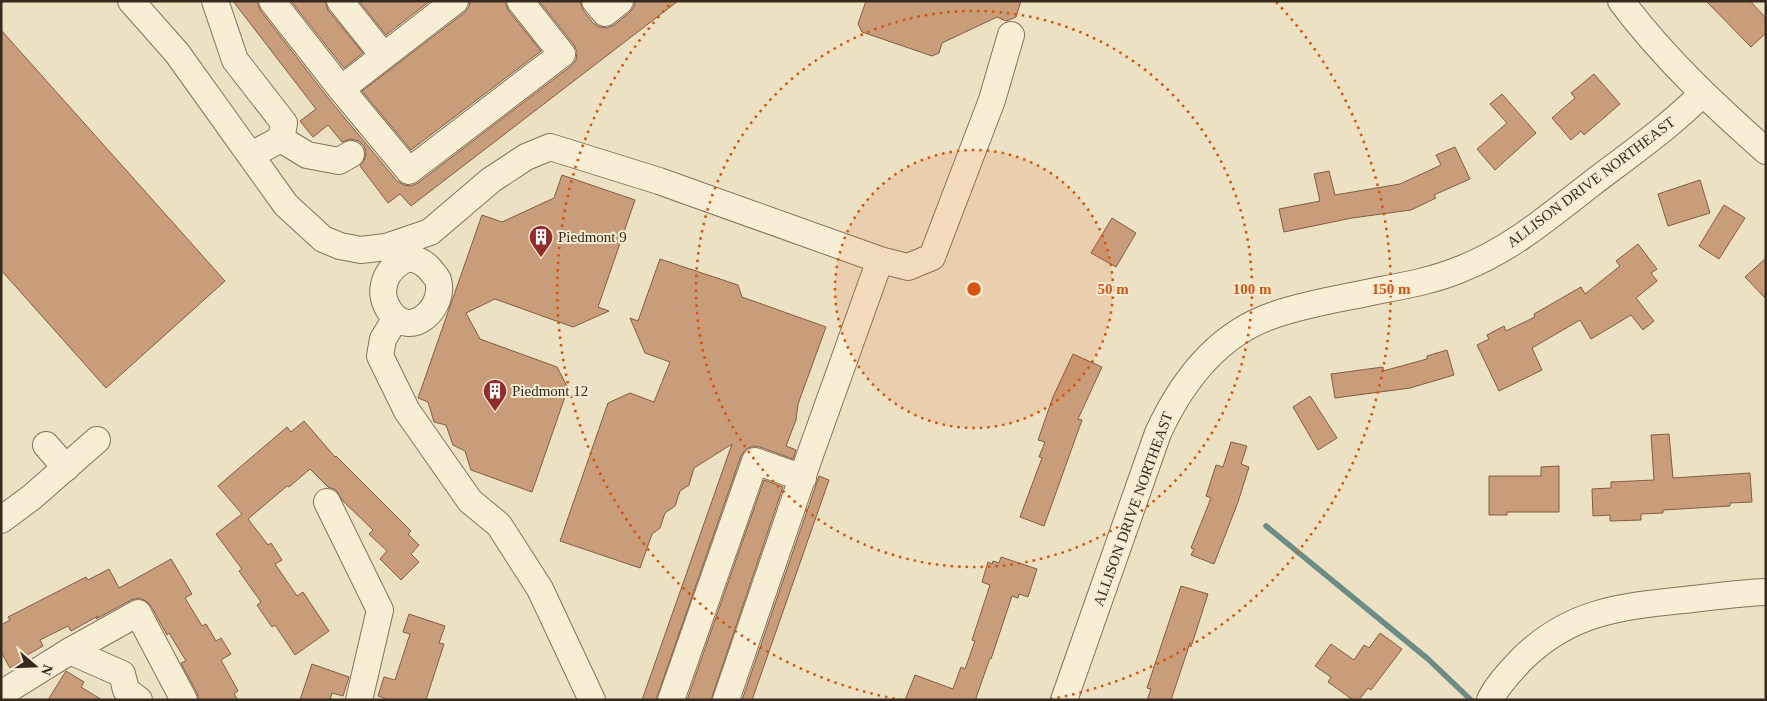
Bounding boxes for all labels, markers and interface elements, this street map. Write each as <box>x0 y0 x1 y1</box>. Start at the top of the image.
street label: ALLISON DRIVE NORTHEAST <box>1504 114 1678 250</box>
building icon: Piedmont 9 <box>528 224 554 258</box>
place label: Piedmont 9 <box>558 229 627 245</box>
centre of rings <box>965 280 983 298</box>
text: 50 m <box>1097 281 1129 297</box>
text: 100 m <box>1233 281 1272 297</box>
text: 150 m <box>1372 281 1411 297</box>
building icon: Piedmont 12 <box>482 378 508 412</box>
place label: Piedmont 12 <box>512 383 588 399</box>
street label: ALLISON DRIVE NORTHEAST <box>1090 410 1176 608</box>
north arrow <box>10 641 60 691</box>
text: N <box>38 663 56 677</box>

